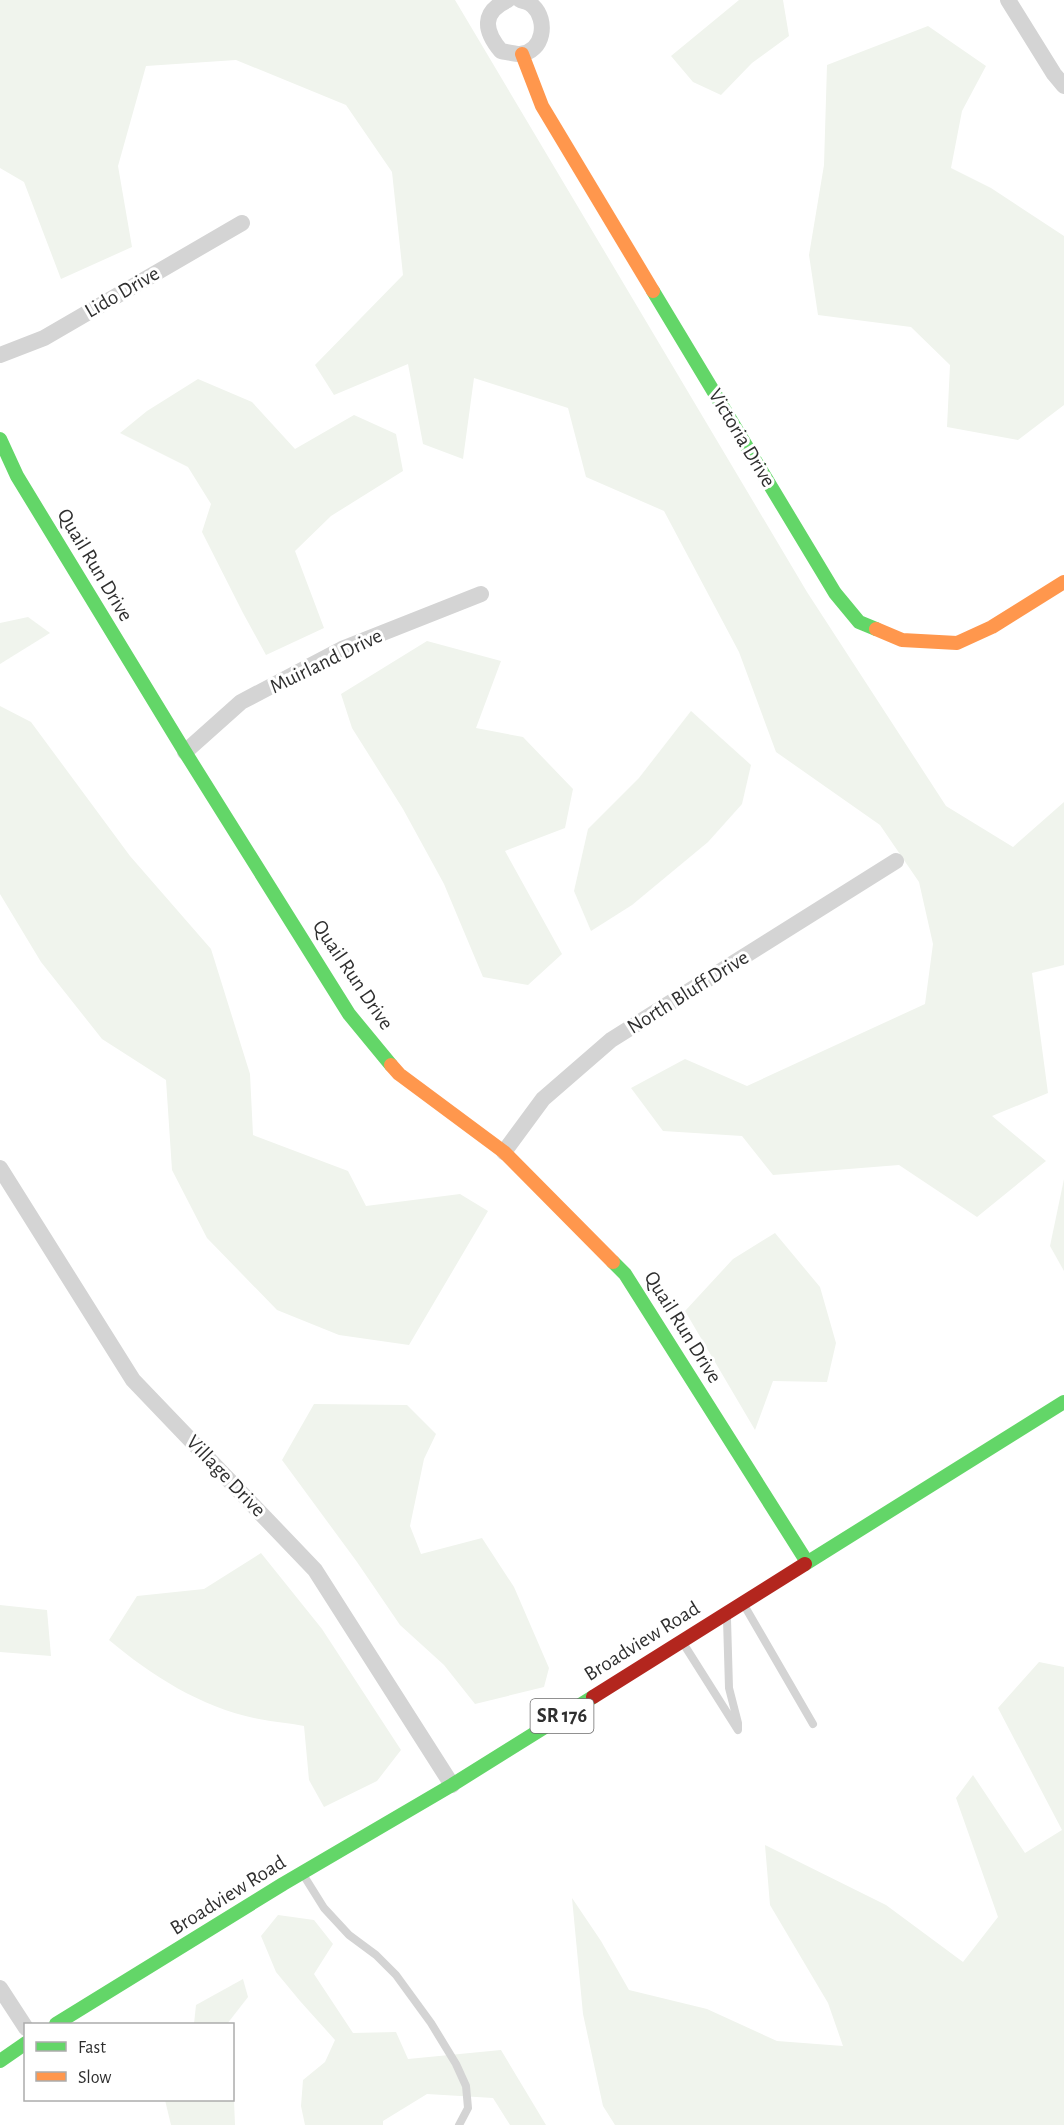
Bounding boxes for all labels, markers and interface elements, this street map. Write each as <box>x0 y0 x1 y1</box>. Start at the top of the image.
street label: Lido Drive <box>81 262 163 322</box>
street label: Victoria Drive <box>705 385 779 491</box>
street label: Quail Run Drive <box>53 505 137 625</box>
street label: Muirland Drive <box>266 625 386 697</box>
street label: Quail Run Drive <box>309 916 397 1034</box>
street label: North Bluff Drive <box>624 946 752 1038</box>
street label: Quail Run Drive <box>640 1267 726 1387</box>
street label: Village Drive <box>182 1431 270 1521</box>
street label: Broadview Road <box>581 1597 704 1685</box>
road number: SR 176 <box>530 1699 594 1733</box>
street label: Broadview Road <box>167 1851 290 1939</box>
legend <box>24 2023 234 2101</box>
text: Fast <box>78 2039 106 2057</box>
text: Slow <box>78 2069 111 2087</box>

